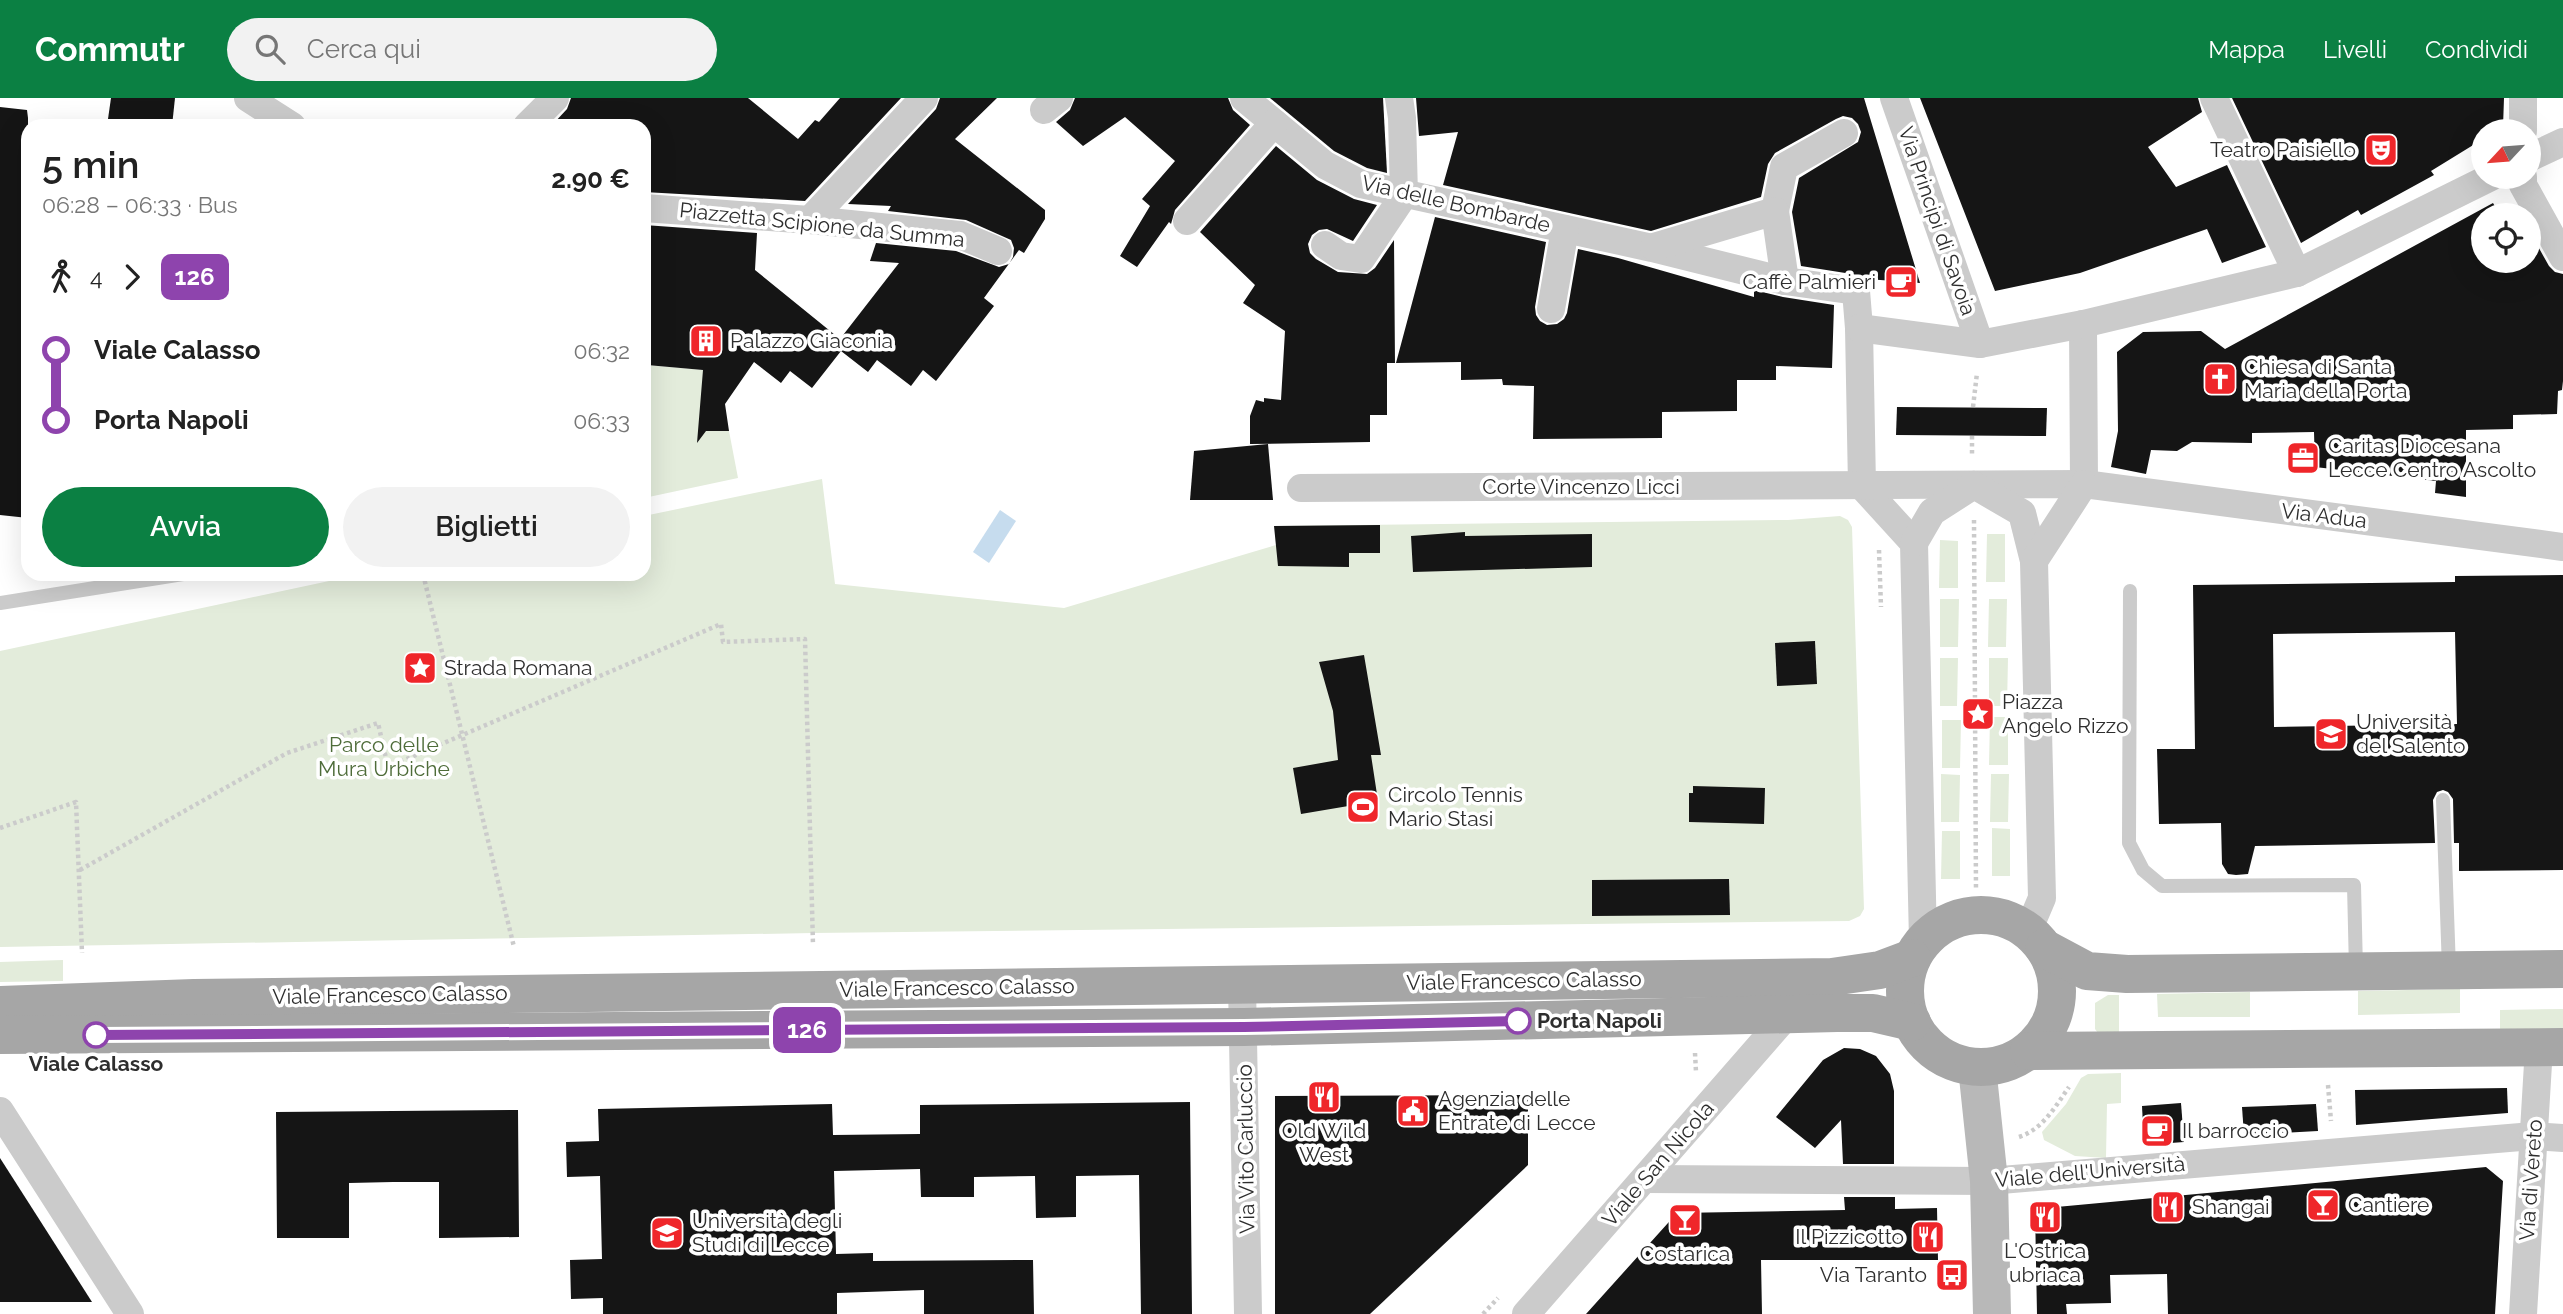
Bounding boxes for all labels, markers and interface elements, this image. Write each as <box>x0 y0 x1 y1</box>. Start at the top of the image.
search box <box>227 18 717 81</box>
text: Commutr <box>35 30 185 69</box>
icon: search <box>251 30 289 68</box>
text: Cerca qui <box>307 34 421 64</box>
text: Mappa <box>2208 35 2285 64</box>
text: Livelli <box>2323 35 2387 64</box>
text: Condividi <box>2425 35 2528 64</box>
north arrow <box>2471 119 2541 189</box>
map controls <box>2471 119 2541 273</box>
street label: Via Principi di Savoia <box>1893 123 1982 319</box>
theatre icon: Teatro Paisiello <box>2362 131 2400 169</box>
place label: Teatro Paisiello <box>2210 137 2356 162</box>
text: 5 min <box>42 142 139 187</box>
text: 2.90 € <box>551 164 630 194</box>
street label: Via delle Bombarde <box>1359 170 1553 237</box>
text: 06:28 – 06:33 · Bus <box>42 191 238 218</box>
street label: Piazzetta Scipione da Summa <box>678 197 966 252</box>
button: locate <box>2471 203 2541 273</box>
icon: walk <box>42 258 80 296</box>
icon: forward <box>113 258 151 296</box>
text: 126 <box>175 262 215 291</box>
text: 4 <box>90 263 103 290</box>
cafe icon: Caffè Palmieri <box>1882 263 1920 301</box>
place label: Caffè Palmieri <box>1742 269 1876 294</box>
building icon: Palazzo Giaconia <box>687 322 725 360</box>
place label: Palazzo Giaconia <box>730 328 893 353</box>
text: Viale Calasso <box>94 335 261 365</box>
text: 06:32 <box>573 337 630 364</box>
place label: Chiesa di Santa Maria della Porta <box>2244 354 2407 403</box>
church icon: Chiesa di Santa Maria della Porta <box>2201 360 2239 398</box>
text: Porta Napoli <box>94 405 249 435</box>
text: 06:33 <box>573 407 630 434</box>
place label: Caritas Diocesana Lecce Centro Ascolto <box>2328 433 2536 482</box>
office icon: Caritas Diocesana Lecce Centro Ascolto <box>2284 439 2322 477</box>
street label: Corte Vincenzo Licci <box>1482 474 1680 499</box>
button: Avvia <box>42 487 329 567</box>
button: Biglietti <box>343 487 630 567</box>
street label: Via Adua <box>2280 498 2368 533</box>
place icon: Strada Romana <box>401 649 439 687</box>
place label: Strada Romana <box>444 655 593 680</box>
place label: Piazza Angelo Rizzo <box>2002 689 2128 738</box>
place icon: Piazza Angelo Rizzo <box>1959 695 1997 733</box>
place label: Università del Salento <box>2356 709 2466 758</box>
school or university icon: Università del Salento <box>2312 715 2350 753</box>
park label: Parco delle Mura Urbiche <box>318 732 450 781</box>
place label: Circolo Tennis Mario Stasi <box>1388 782 1523 831</box>
sports icon: Circolo Tennis Mario Stasi <box>1344 788 1382 826</box>
street label: Viale Francesco Calasso <box>1406 966 1642 995</box>
street label: Viale Francesco Calasso <box>839 973 1075 1002</box>
street label: Viale Francesco Calasso <box>272 980 508 1009</box>
line badge: 126 <box>767 1007 847 1053</box>
marker: Porta Napoli <box>1505 1008 1531 1034</box>
place label: Porta Napoli <box>1537 1008 1662 1033</box>
text: 126 <box>787 1015 827 1044</box>
marker: Viale Calasso <box>83 1022 109 1048</box>
place label: Viale Calasso <box>29 1051 164 1076</box>
street label: Via Vito Carluccio <box>1232 1064 1259 1234</box>
restaurant icon: Old Wild West <box>1305 1078 1343 1116</box>
place label: Agenzia delle Entrate di Lecce <box>1438 1086 1596 1135</box>
public building icon: Agenzia delle Entrate di Lecce <box>1394 1092 1432 1130</box>
street label: Viale San Nicola <box>1597 1096 1719 1231</box>
cafe icon: Il barroccio <box>2138 1112 2176 1150</box>
place label: Old Wild West <box>1282 1118 1366 1167</box>
place label: Il barroccio <box>2182 1118 2289 1143</box>
street label: Via di Vereto <box>2514 1118 2547 1242</box>
street label: Viale dell'Università <box>1994 1151 2186 1192</box>
bar icon: Cantiere <box>2304 1186 2342 1224</box>
restaurant icon: Shangai <box>2149 1188 2187 1226</box>
place label: Cantiere <box>2348 1192 2429 1217</box>
place label: Shangai <box>2192 1194 2270 1219</box>
restaurant icon: L'Ostrica ubriaca <box>2026 1198 2064 1236</box>
bar icon: Costarica <box>1666 1201 1704 1239</box>
place label: Università degli Studi di Lecce <box>692 1208 842 1257</box>
school or university icon: Università degli Studi di Lecce <box>648 1214 686 1252</box>
restaurant icon: Il Pizzicotto <box>1909 1218 1947 1256</box>
place label: Il Pizzicotto <box>1795 1224 1904 1249</box>
place label: L'Ostrica ubriaca <box>2004 1238 2086 1287</box>
place label: Costarica <box>1640 1241 1730 1266</box>
bus stop icon: Via Taranto <box>1933 1256 1971 1294</box>
place label: Via Taranto <box>1820 1262 1927 1287</box>

